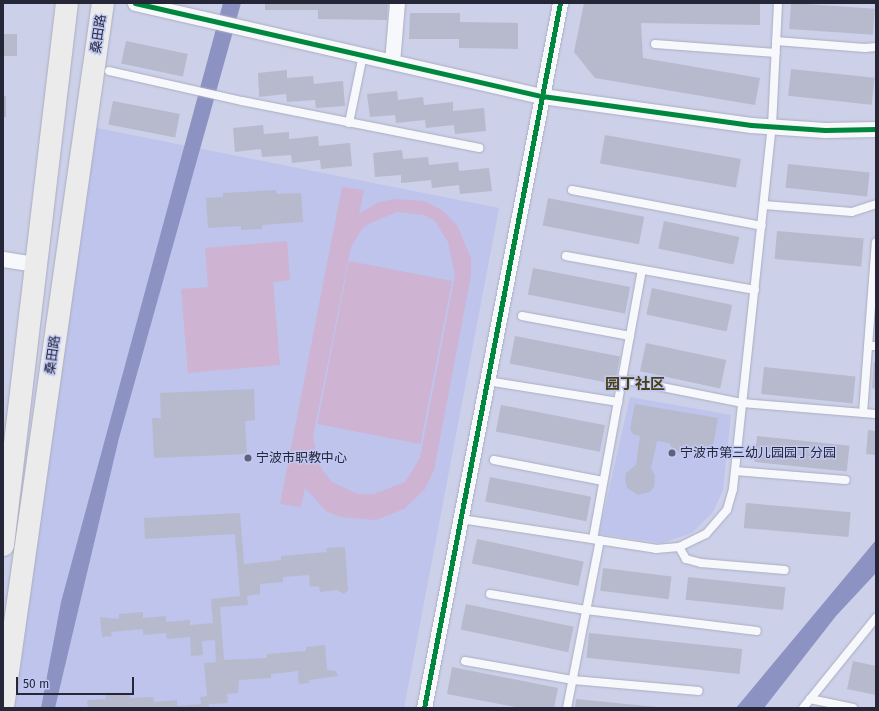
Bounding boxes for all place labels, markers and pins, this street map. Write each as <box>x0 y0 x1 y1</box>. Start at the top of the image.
place label: 宁波市第三幼儿园园丁分园 <box>680 445 836 461</box>
marker: 宁波市第三幼儿园园丁分园 <box>667 448 677 458</box>
place label: 宁波市职教中心 <box>256 450 347 466</box>
marker: 宁波市职教中心 <box>243 453 253 463</box>

